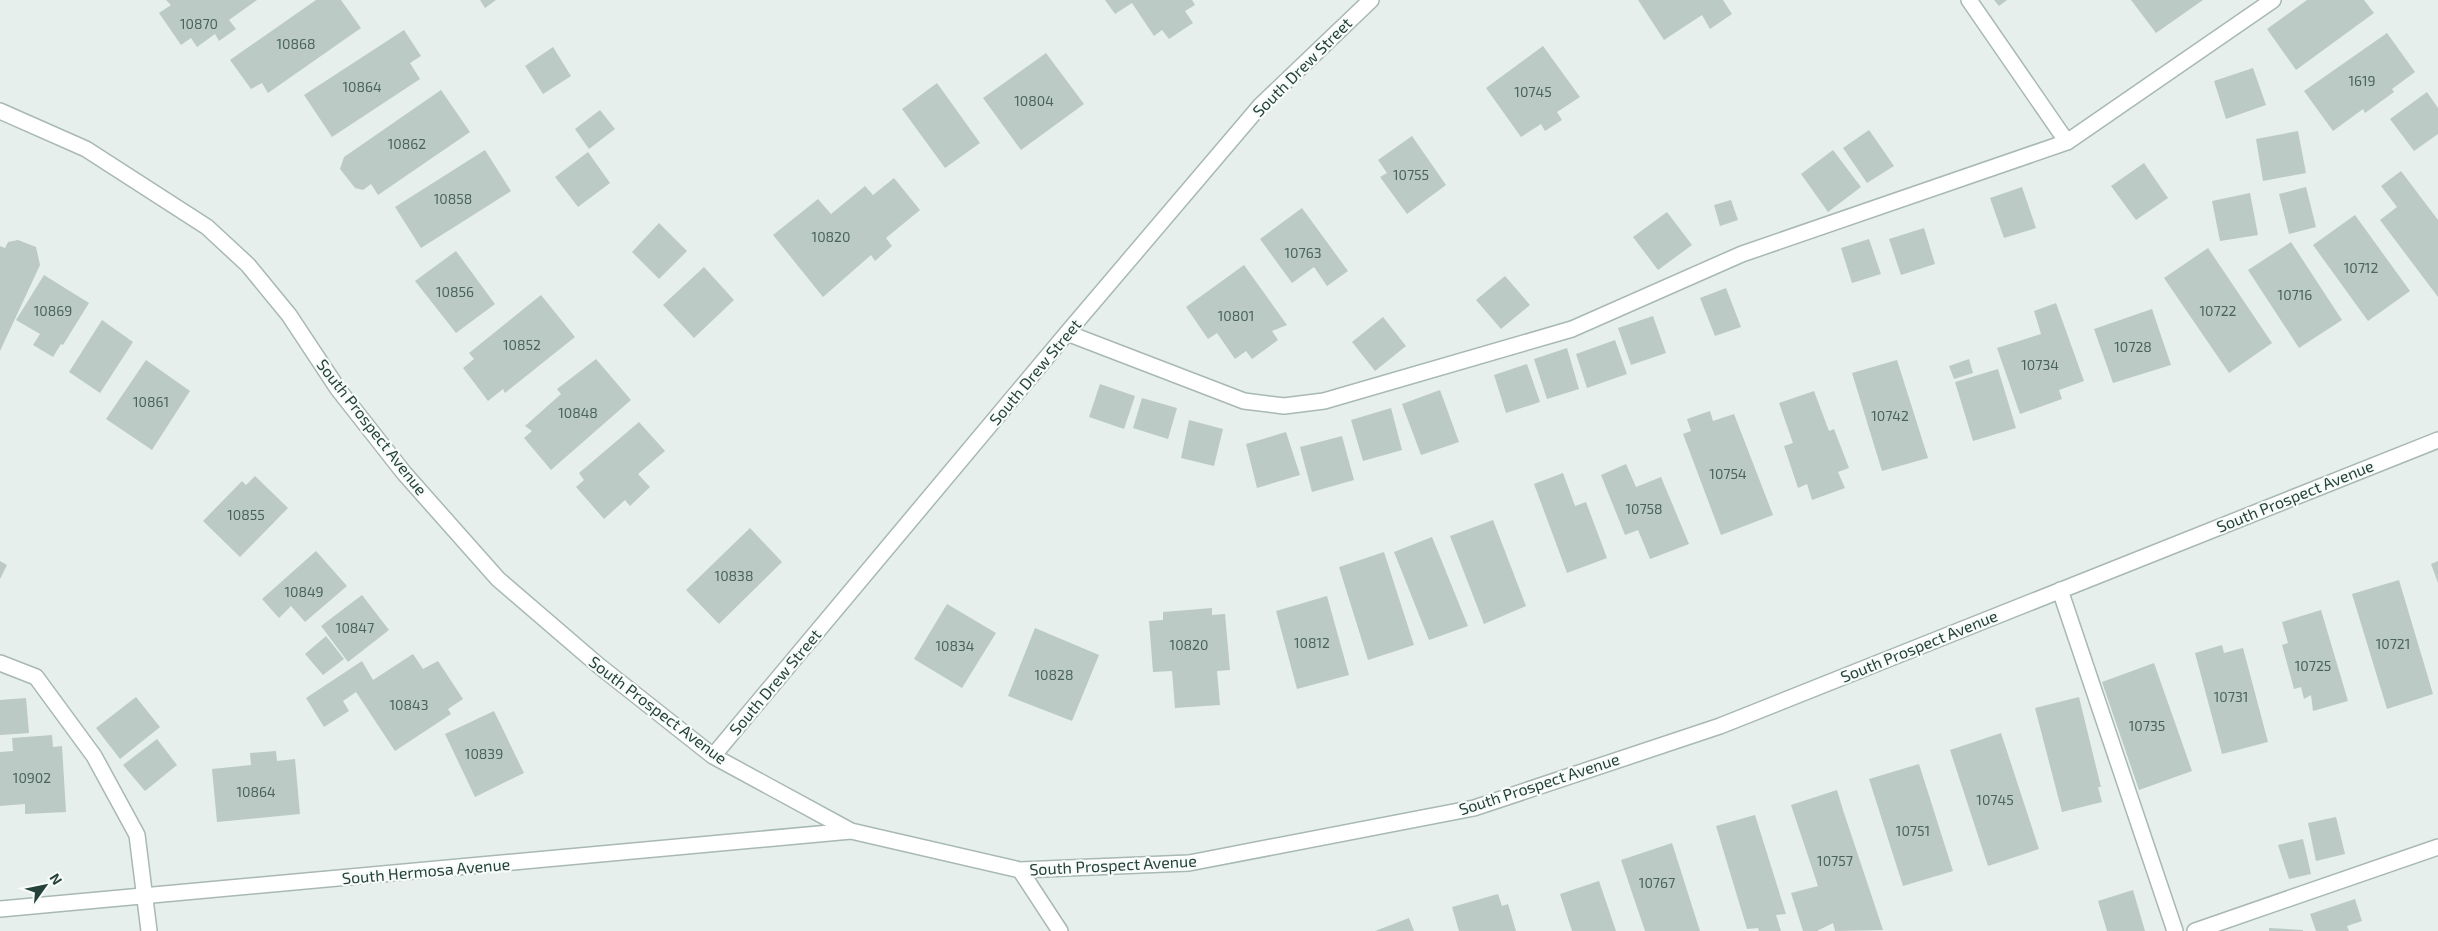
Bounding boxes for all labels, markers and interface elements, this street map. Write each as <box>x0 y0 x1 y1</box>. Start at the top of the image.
street label: South Drew Street <box>1248 13 1355 120</box>
house number: 10870 <box>180 15 218 32</box>
house number: 10868 <box>276 35 316 52</box>
house number: 1619 <box>2348 72 2376 89</box>
house number: 10864 <box>342 78 382 95</box>
house number: 10745 <box>1514 83 1552 100</box>
house number: 10804 <box>1014 92 1054 109</box>
house number: 10862 <box>388 135 426 152</box>
house number: 10755 <box>1393 166 1429 183</box>
house number: 10858 <box>434 190 472 207</box>
house number: 10820 <box>812 228 850 245</box>
house number: 10763 <box>1285 244 1321 261</box>
house number: 10712 <box>2344 259 2378 276</box>
house number: 10856 <box>436 283 474 300</box>
house number: 10716 <box>2278 286 2312 303</box>
house number: 10869 <box>34 302 72 319</box>
house number: 10722 <box>2200 302 2237 319</box>
house number: 10801 <box>1218 307 1254 324</box>
street label: South Drew Street <box>985 315 1084 429</box>
house number: 10852 <box>503 336 541 353</box>
house number: 10728 <box>2114 338 2152 355</box>
street label: South Prospect Avenue <box>313 355 431 499</box>
house number: 10734 <box>2021 356 2059 373</box>
house number: 10861 <box>133 393 169 410</box>
house number: 10848 <box>558 404 598 421</box>
house number: 10742 <box>1871 407 1909 424</box>
street label: South Prospect Avenue <box>2214 455 2376 536</box>
house number: 10754 <box>1709 465 1747 482</box>
house number: 10758 <box>1625 500 1663 517</box>
house number: 10855 <box>227 506 265 523</box>
house number: 10838 <box>715 567 753 584</box>
house number: 10849 <box>284 583 324 600</box>
street label: South Prospect Avenue <box>1838 605 2000 686</box>
house number: 10847 <box>336 619 374 636</box>
street label: South Drew Street <box>725 625 824 739</box>
house number: 10812 <box>1294 634 1330 651</box>
house number: 10721 <box>2376 635 2410 652</box>
house number: 10820 <box>1170 636 1208 653</box>
house number: 10834 <box>936 637 974 654</box>
street label: South Prospect Avenue <box>586 652 731 768</box>
house number: 10725 <box>2295 657 2331 674</box>
house number: 10828 <box>1035 666 1073 683</box>
house number: 10731 <box>2214 688 2248 705</box>
house number: 10843 <box>390 696 428 713</box>
house number: 10735 <box>2129 717 2165 734</box>
house number: 10839 <box>465 745 503 762</box>
street label: South Prospect Avenue <box>1456 749 1621 818</box>
house number: 10902 <box>13 769 51 786</box>
house number: 10864 <box>236 783 276 800</box>
house number: 10745 <box>1976 791 2014 808</box>
house number: 10751 <box>1896 822 1930 839</box>
street label: South Prospect Avenue <box>1029 851 1197 878</box>
house number: 10757 <box>1817 852 1853 869</box>
street label: South Hermosa Avenue <box>341 854 511 887</box>
north arrow <box>20 861 70 911</box>
text: N <box>46 870 66 888</box>
house number: 10767 <box>1639 874 1675 891</box>

